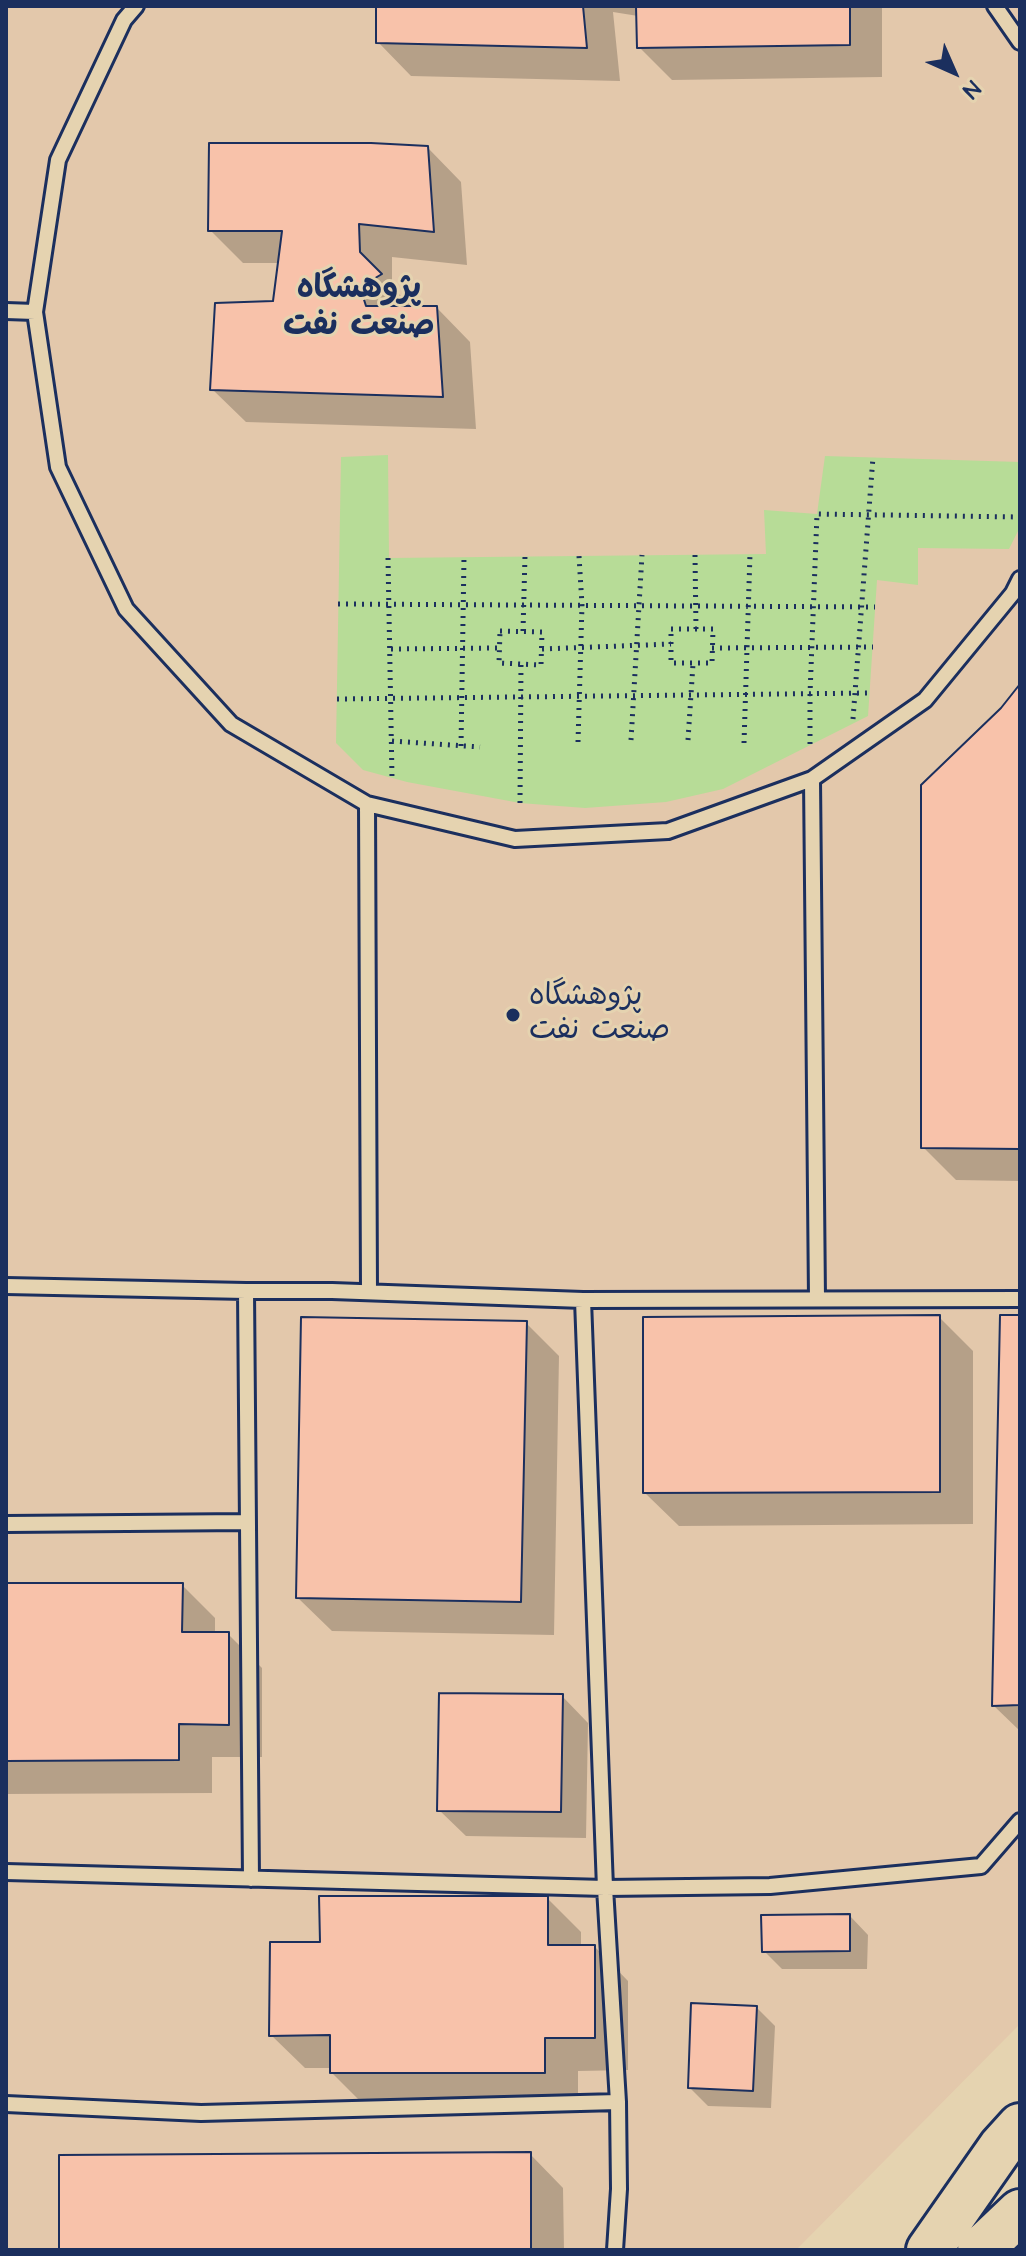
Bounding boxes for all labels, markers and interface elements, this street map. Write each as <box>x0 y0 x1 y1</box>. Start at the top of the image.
north arrow <box>914 32 994 112</box>
text: N <box>955 73 987 105</box>
district label: پژوهشگاه صنعت نفت <box>283 271 435 346</box>
place label: پژوهشگاه صنعت نفت <box>529 980 670 1050</box>
marker: پژوهشگاه صنعت نفت <box>504 1006 522 1024</box>

